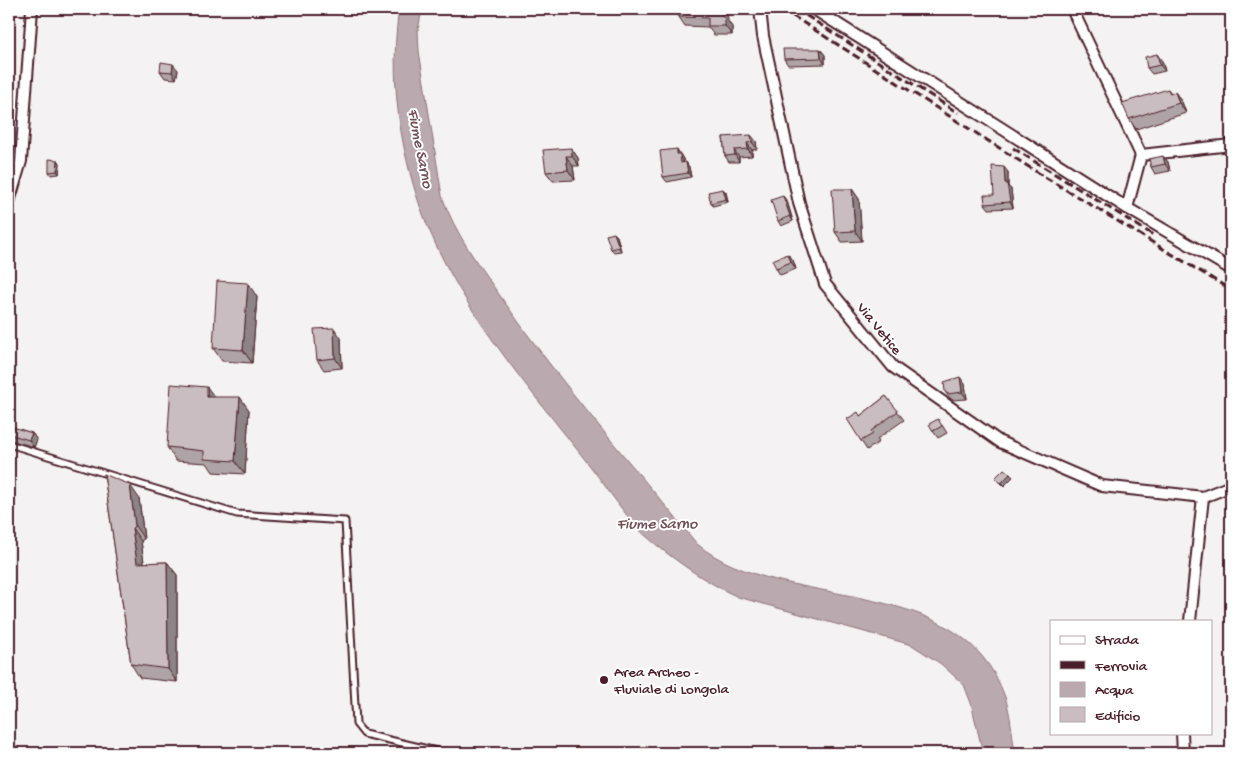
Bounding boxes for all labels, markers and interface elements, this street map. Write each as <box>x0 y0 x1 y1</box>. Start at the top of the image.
water label: Fiume Sarno <box>402 107 436 191</box>
street label: Via Vetice <box>851 299 905 359</box>
water label: Fiume Sarno <box>617 516 698 535</box>
legend <box>1050 620 1212 734</box>
text: Strada <box>1095 632 1140 650</box>
text: Ferrovia <box>1094 658 1148 676</box>
place label: Area Archeo - Fluviale di Longola <box>613 664 729 699</box>
marker: Area Archeo - Fluviale di Longola <box>598 674 610 686</box>
text: Acqua <box>1095 682 1134 700</box>
text: Edificio <box>1095 708 1141 726</box>

